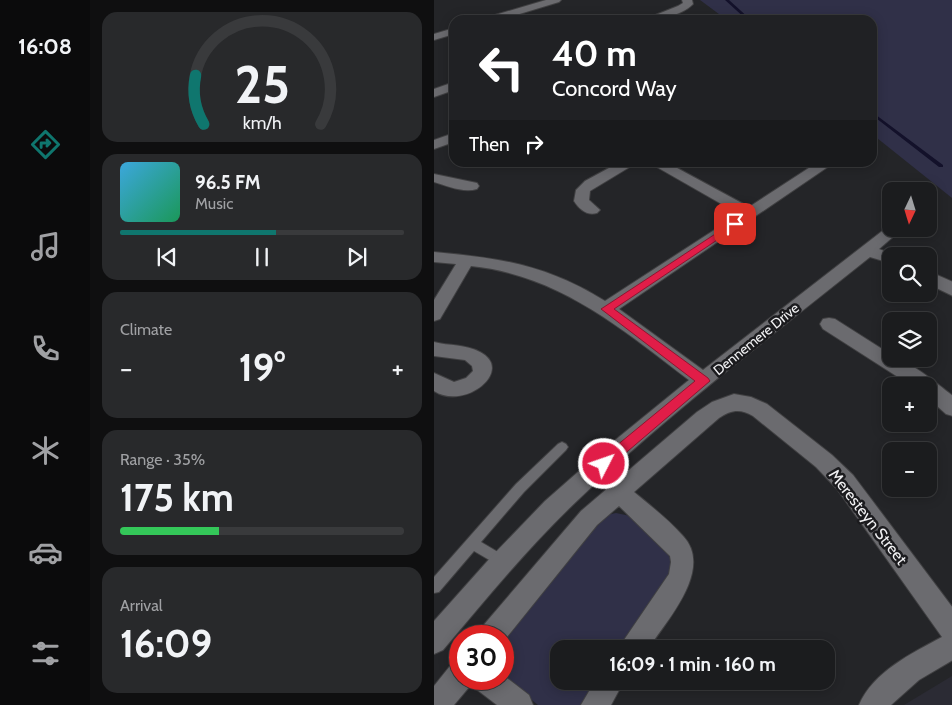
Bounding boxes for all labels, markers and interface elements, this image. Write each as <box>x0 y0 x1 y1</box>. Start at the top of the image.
text: 40 m <box>552 32 637 75</box>
text: 16:08 <box>18 33 72 60</box>
icon: left <box>469 35 534 100</box>
text: 25 <box>234 53 290 116</box>
text: Concord Way <box>552 75 677 102</box>
text: km/h <box>242 112 282 133</box>
icon: directions <box>28 127 63 162</box>
icon: right <box>520 130 548 158</box>
text: Then <box>469 133 510 156</box>
text: 96.5 FM <box>195 171 261 194</box>
north arrow <box>882 182 936 238</box>
map controls <box>882 182 937 497</box>
text: Music <box>195 194 233 213</box>
pin <box>714 203 756 245</box>
icon: arrive <box>721 210 749 238</box>
icon: music <box>28 229 63 264</box>
icon: previous <box>153 243 181 271</box>
icon: pause <box>248 243 276 271</box>
icon: next <box>343 243 371 271</box>
button: search <box>882 247 937 302</box>
street label: Dennemere Drive <box>709 299 803 379</box>
button: layers <box>882 312 937 367</box>
text: Climate <box>120 320 172 339</box>
icon: phone <box>28 331 63 366</box>
text: 19° <box>239 344 285 391</box>
text: − <box>120 351 132 385</box>
text: + <box>392 351 404 385</box>
button: + <box>882 377 937 432</box>
icon: climate <box>28 433 63 468</box>
position arrow <box>577 437 629 489</box>
button: − <box>882 442 937 497</box>
text: Range · 35% <box>120 450 205 469</box>
street label: Meresteyn Street <box>825 466 912 569</box>
text: 175 km <box>120 474 234 521</box>
icon: car <box>28 535 63 570</box>
text: Arrival <box>120 596 163 615</box>
text: 16:09 <box>120 620 212 667</box>
speed limit sign: 30 <box>449 625 514 690</box>
icon: filters <box>28 636 63 671</box>
text: 16:09 · 1 min · 160 m <box>609 653 776 676</box>

